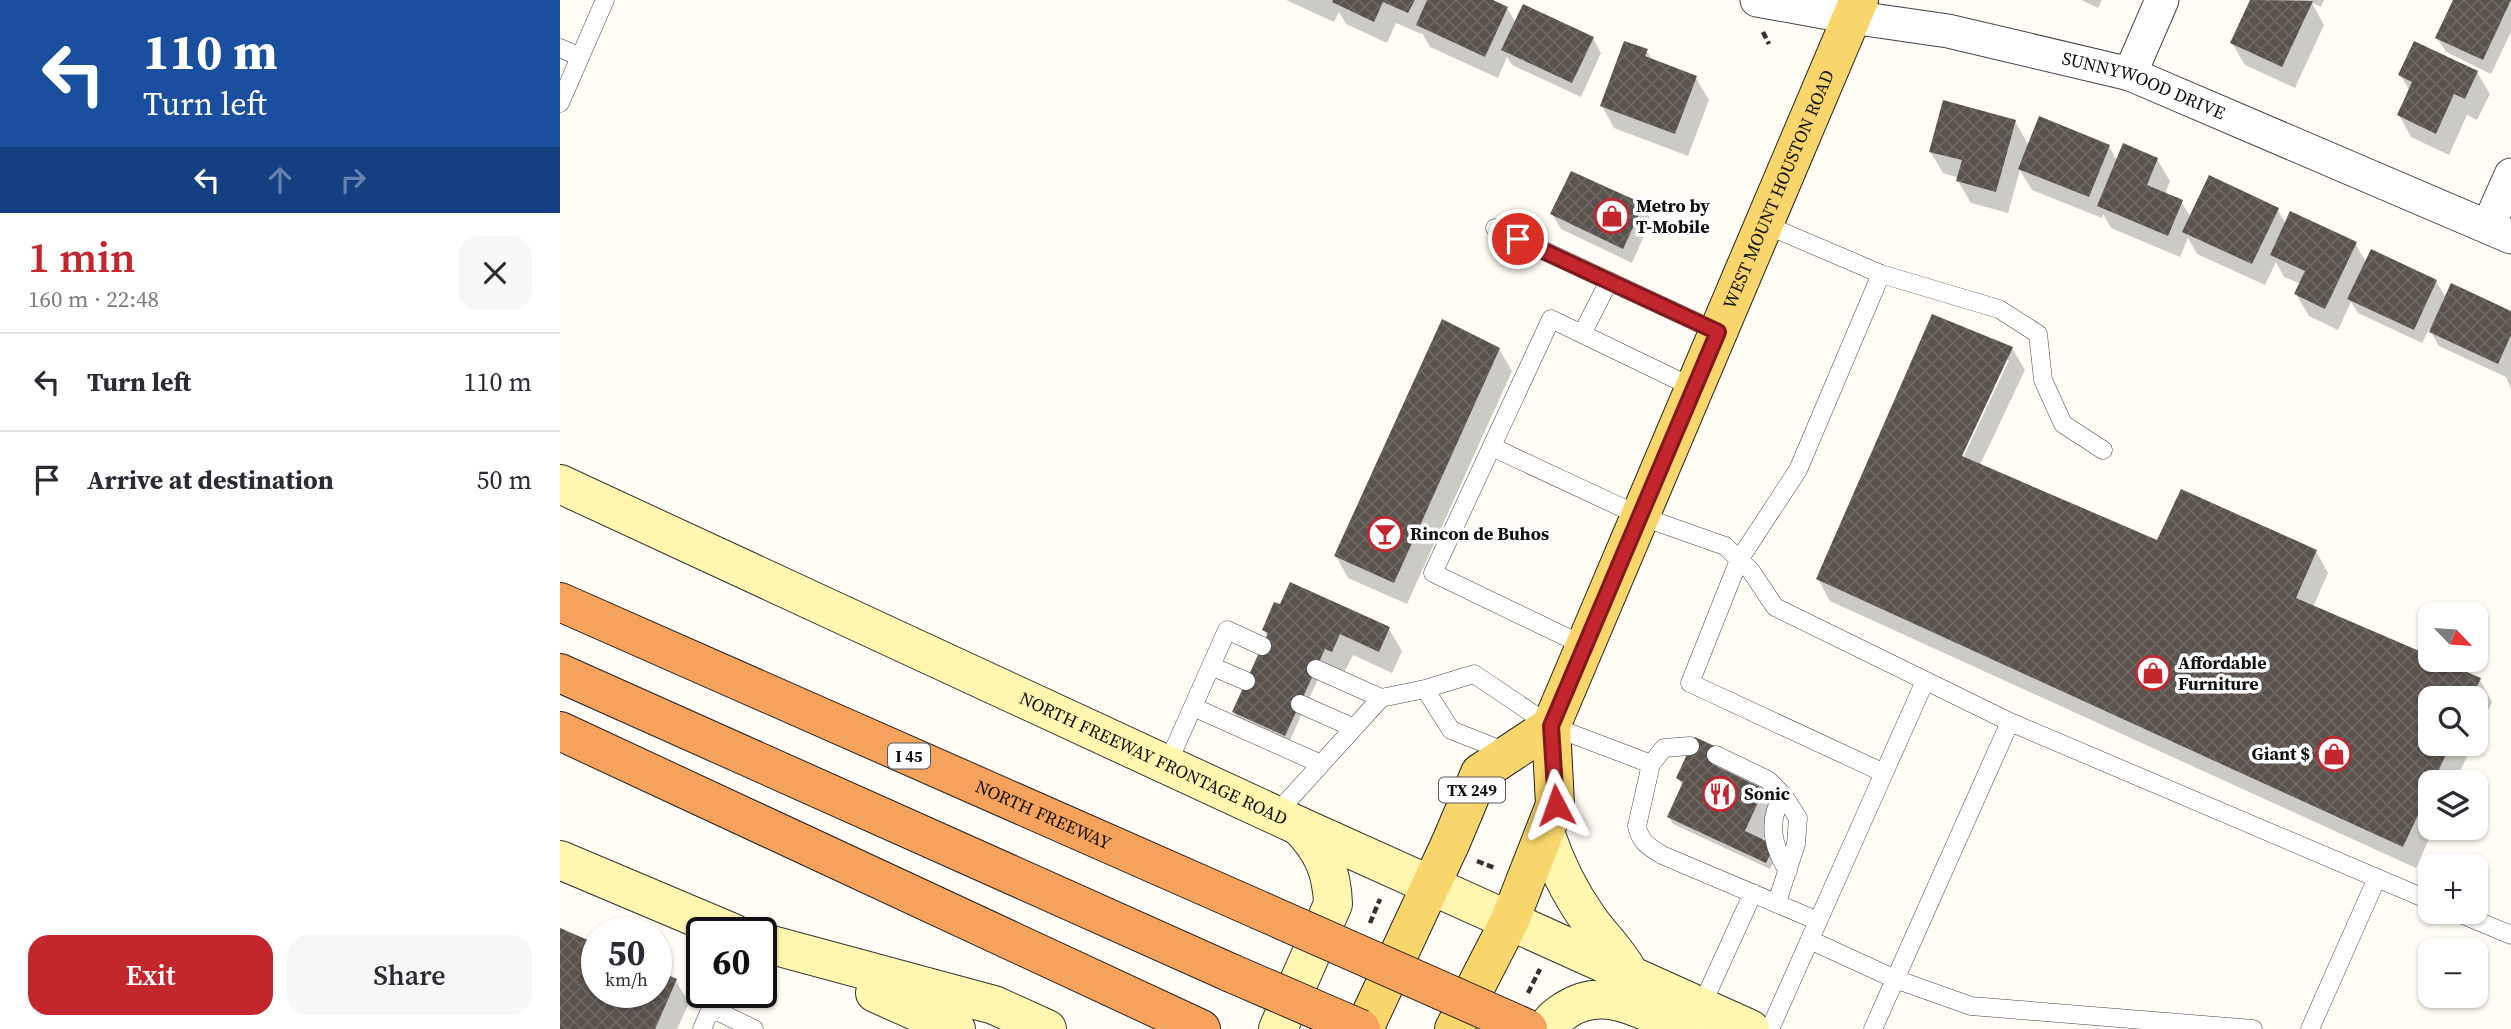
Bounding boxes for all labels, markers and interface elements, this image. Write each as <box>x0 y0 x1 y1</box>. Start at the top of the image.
text: 110 m <box>143 18 278 85</box>
icon: left <box>28 28 119 119</box>
street label: SUNNYWOOD DRIVE <box>2060 45 2229 125</box>
street label: WEST MOUNT HOUSTON ROAD <box>1716 66 1840 313</box>
text: Turn left <box>143 82 267 126</box>
icon: left <box>188 161 226 199</box>
icon: ahead <box>261 161 299 199</box>
icon: right <box>334 161 372 199</box>
place label: Metro by T-Mobile <box>1636 193 1710 239</box>
shop icon: Metro by T-Mobile <box>1593 197 1631 235</box>
pin <box>1488 209 1548 269</box>
icon: arrive <box>1499 220 1537 258</box>
text: 1 min <box>28 228 136 286</box>
button: close <box>458 236 532 310</box>
text: 160 m · 22:48 <box>28 283 159 315</box>
icon: left <box>28 363 66 401</box>
text: Turn left <box>87 364 191 400</box>
text: 110 m <box>464 364 532 400</box>
icon: arrive <box>28 461 66 499</box>
text: Arrive at destination <box>87 462 334 498</box>
text: 50 m <box>477 462 532 498</box>
bar icon: Rincon de Buhos <box>1366 515 1404 553</box>
place label: Rincon de Buhos <box>1410 521 1549 546</box>
north arrow <box>2418 602 2488 672</box>
map controls <box>2418 602 2488 1008</box>
place label: Affordable Furniture <box>2178 650 2267 696</box>
shop icon: Affordable Furniture <box>2134 654 2172 692</box>
button: search <box>2418 686 2488 756</box>
street label: NORTH FREEWAY FRONTAGE ROAD <box>1017 687 1291 831</box>
shop icon: Giant $ <box>2315 735 2353 773</box>
place label: Giant $ <box>2252 741 2310 766</box>
road number: I 45 <box>888 744 930 768</box>
position arrow <box>1519 768 1593 842</box>
button: layers <box>2418 770 2488 840</box>
street label: NORTH FREEWAY <box>973 775 1115 855</box>
restaurant icon: Sonic <box>1701 775 1739 813</box>
road number: TX 249 <box>1439 778 1505 803</box>
place label: Sonic <box>1744 781 1790 806</box>
button: + <box>2418 854 2488 924</box>
speed limit sign: 60 <box>686 917 777 1008</box>
text: 50 <box>608 929 645 977</box>
button: Exit <box>28 935 273 1015</box>
button: Share <box>287 935 532 1015</box>
button: − <box>2418 938 2488 1008</box>
text: km/h <box>605 967 648 992</box>

